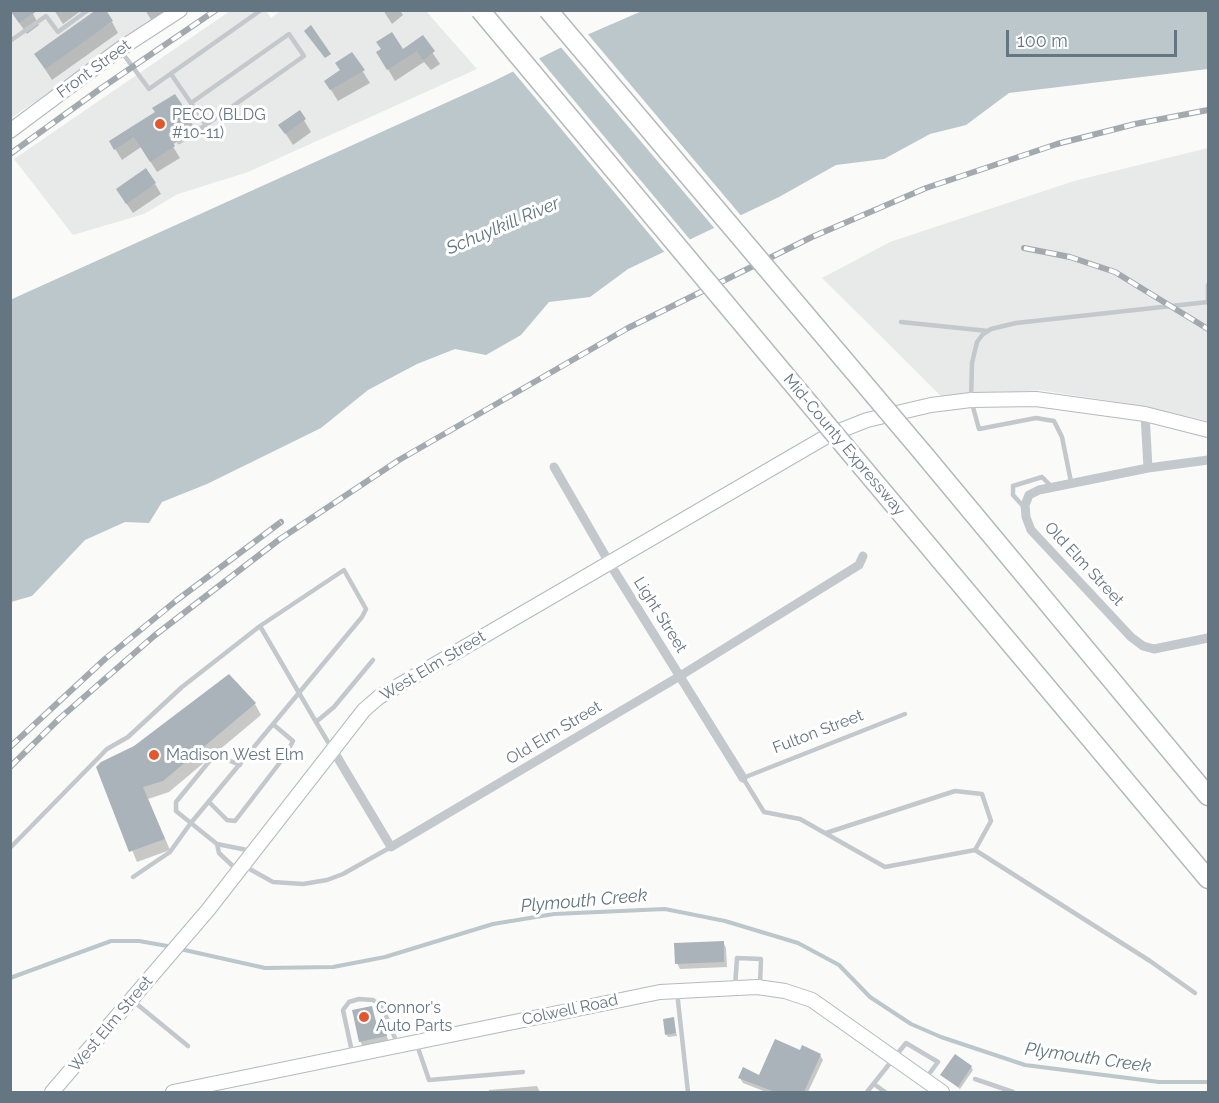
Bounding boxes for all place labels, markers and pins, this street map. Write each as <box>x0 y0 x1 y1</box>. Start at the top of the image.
place label: PECO (BLDG #10-11) <box>172 105 266 143</box>
marker: PECO (BLDG #10-11) <box>153 117 167 131</box>
place label: Madison West Elm <box>166 745 304 765</box>
marker: Madison West Elm <box>147 748 161 762</box>
place label: Connor's Auto Parts <box>376 998 452 1036</box>
marker: Connor's Auto Parts <box>357 1010 371 1024</box>

